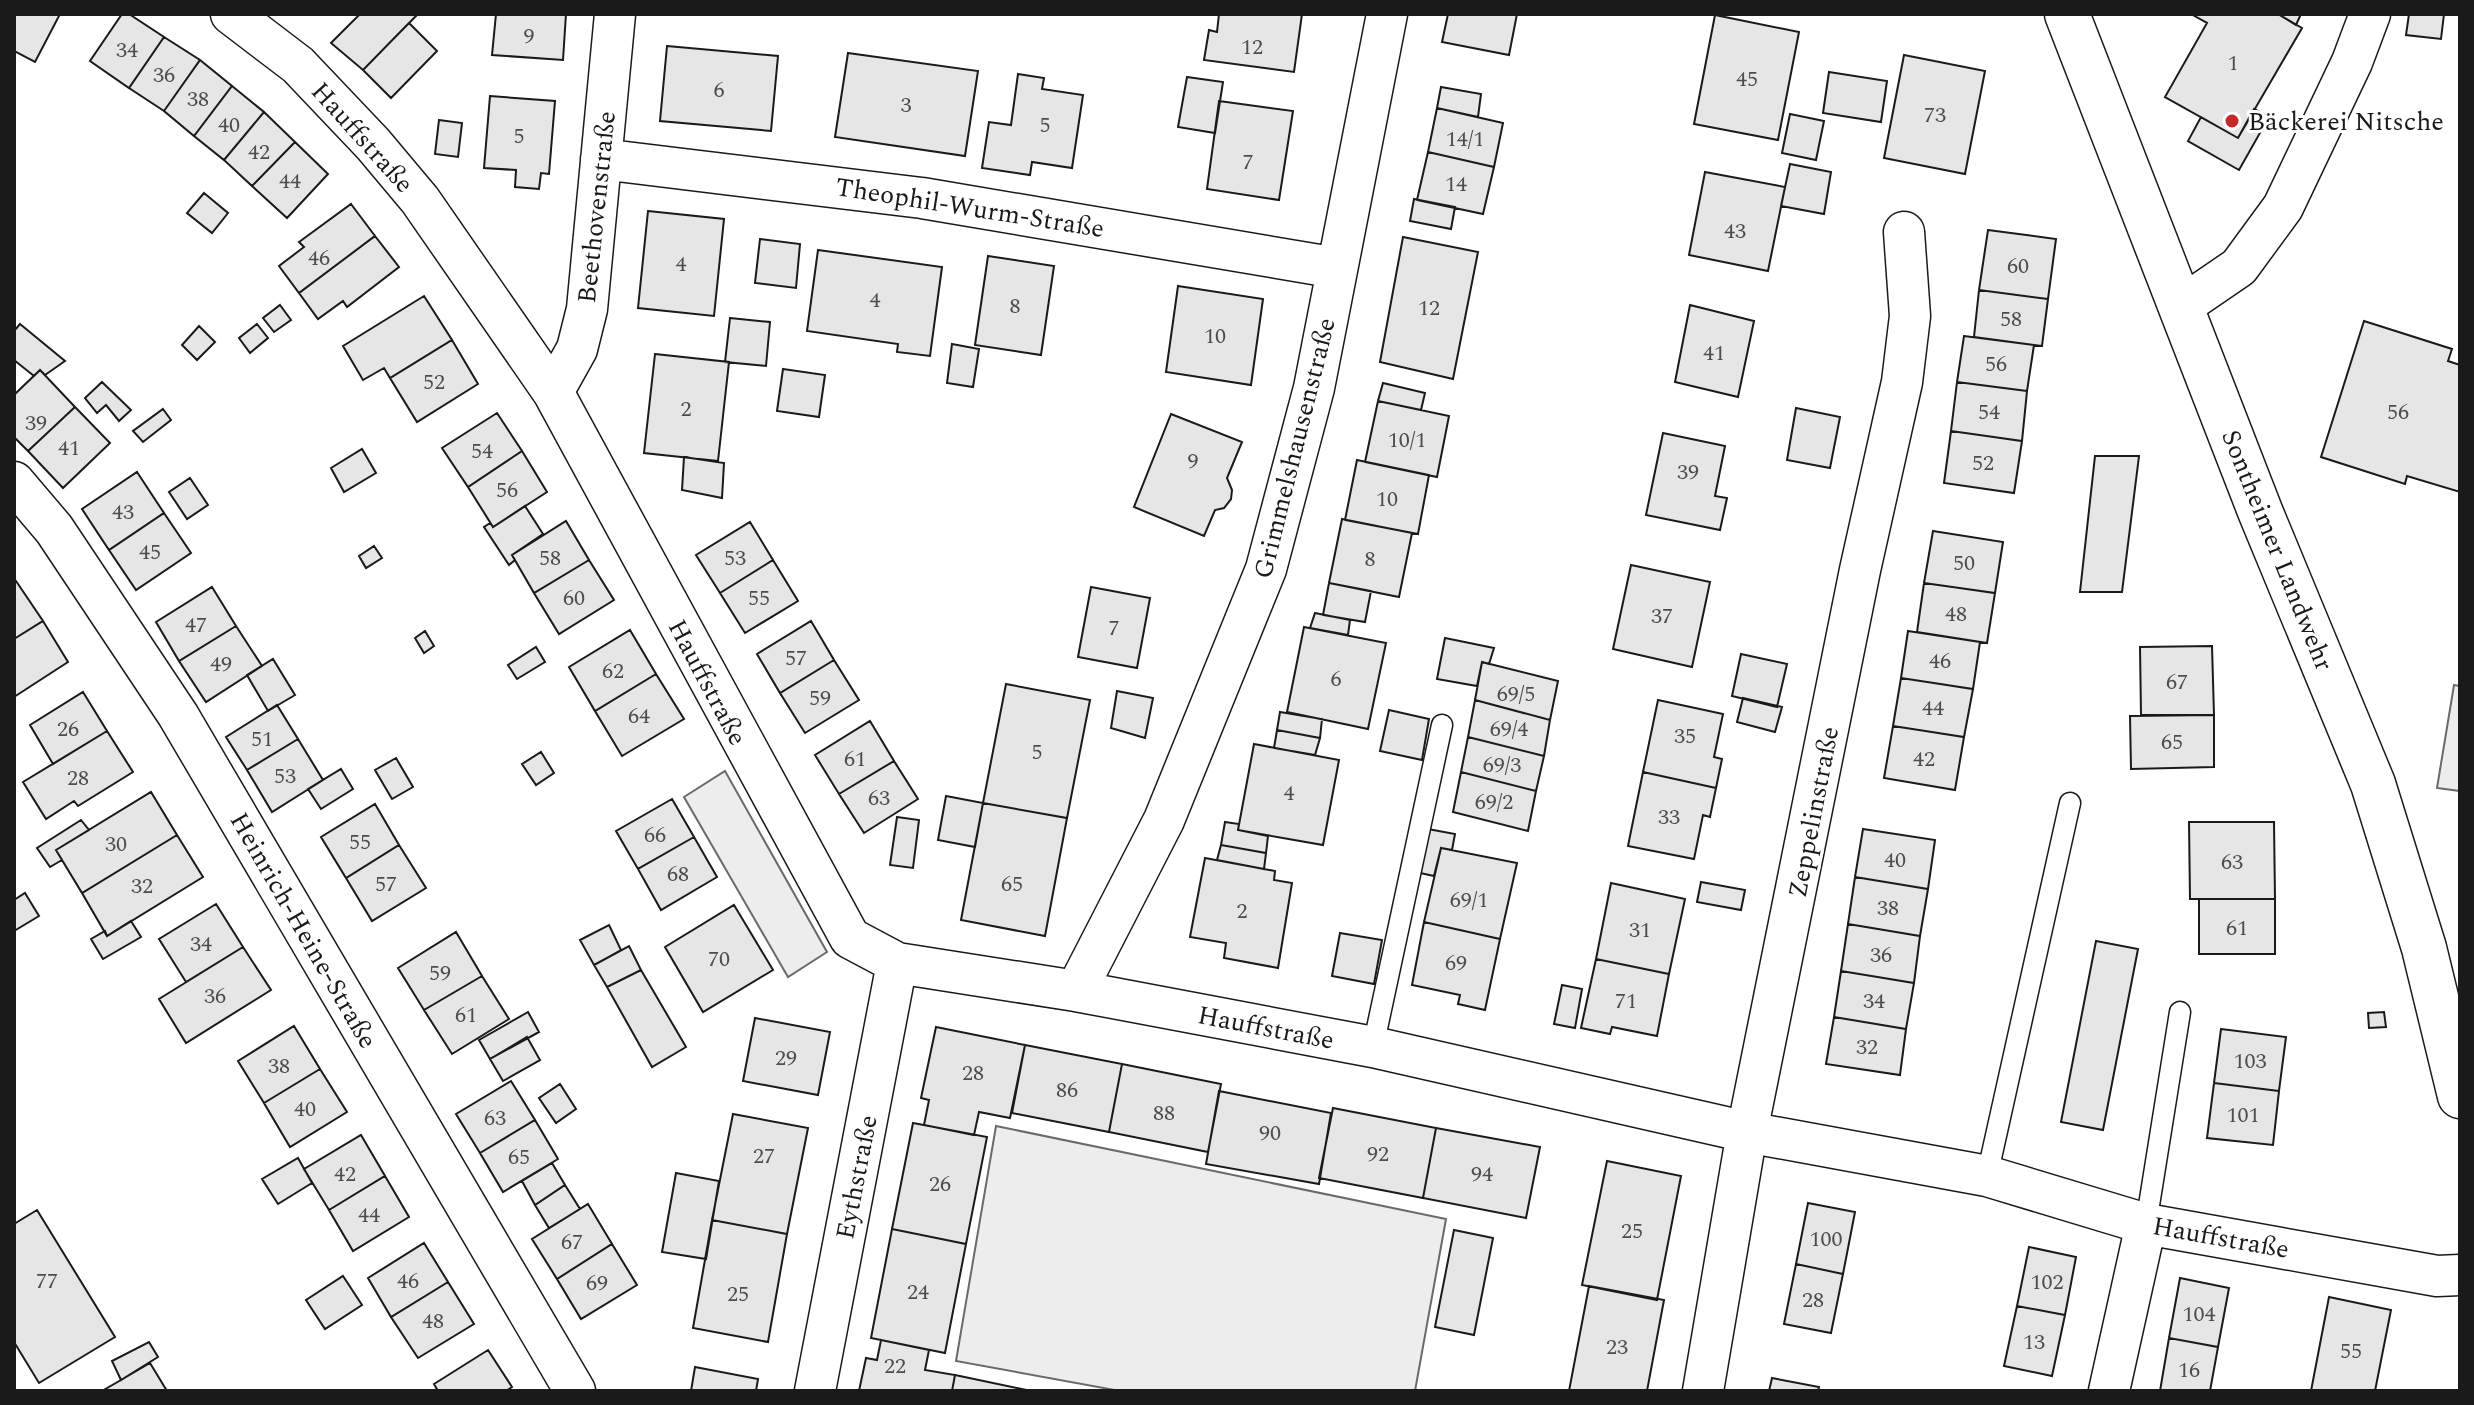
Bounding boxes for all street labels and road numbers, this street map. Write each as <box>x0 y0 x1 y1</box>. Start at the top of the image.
street label: Hauffstraße <box>301 73 423 202</box>
street label: Beethovenstraße <box>567 109 627 305</box>
street label: Theophil-Wurm-Straße <box>833 167 1107 249</box>
street label: Grimmelshausenstraße <box>1243 313 1347 583</box>
street label: Sontheimer Landwehr <box>2210 424 2344 677</box>
street label: Hauffstraße <box>657 612 757 753</box>
street label: Zeppelinstraße <box>1778 723 1850 901</box>
street label: Heinrich-Heine-Straße <box>219 805 387 1056</box>
street label: Hauffstraße <box>1194 995 1337 1061</box>
street label: Eythstraße <box>825 1112 889 1243</box>
street label: Hauffstraße <box>2149 1206 2292 1270</box>

